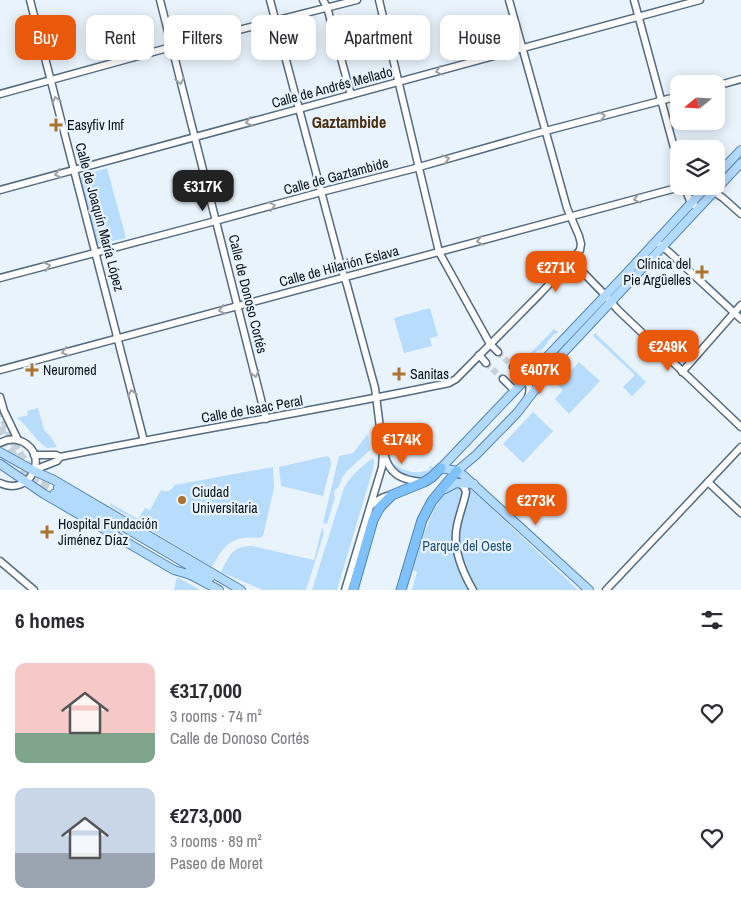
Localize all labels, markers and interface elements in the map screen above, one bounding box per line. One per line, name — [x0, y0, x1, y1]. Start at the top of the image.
chip: Buy — [15, 15, 76, 60]
chip: Rent — [86, 15, 154, 60]
chip: Filters — [164, 15, 241, 60]
chip: New — [251, 15, 316, 60]
chip: Apartment — [326, 15, 430, 60]
chip: House — [440, 15, 519, 60]
street label: Calle de Andrés Mellado — [270, 62, 394, 112]
one-way arrow — [436, 65, 444, 75]
north arrow — [670, 75, 725, 130]
map controls — [670, 75, 725, 195]
one-way arrow — [174, 77, 185, 86]
one-way arrow — [52, 97, 62, 105]
district label: Gaztambide — [312, 111, 386, 133]
one-way arrow — [598, 112, 606, 122]
place label: Easyfiv Imf — [67, 116, 125, 134]
one-way arrow — [245, 117, 253, 127]
marker: Easyfiv Imf — [49, 118, 63, 132]
button: layers — [670, 140, 725, 195]
street label: Calle de Joaquín María López — [71, 141, 129, 294]
street label: Calle de Gaztambide — [282, 153, 390, 199]
one-way arrow — [441, 155, 449, 165]
one-way arrow — [54, 168, 63, 179]
pin: €317K — [168, 170, 238, 212]
text: €317K — [184, 175, 222, 197]
one-way arrow — [633, 193, 641, 203]
one-way arrow — [267, 201, 275, 211]
street label: Calle de Donoso Cortés — [225, 233, 272, 356]
one-way arrow — [475, 235, 484, 246]
street label: Calle de Hilarión Eslava — [277, 241, 401, 291]
pin: €271K — [521, 250, 591, 293]
place label: Clínica del Pie Argüelles — [623, 255, 691, 289]
text: €271K — [537, 256, 575, 278]
one-way arrow — [43, 261, 51, 271]
marker: Clínica del Pie Argüelles — [695, 265, 709, 279]
one-way arrow — [217, 304, 226, 315]
pin: €249K — [633, 330, 703, 372]
text: €249K — [649, 335, 687, 357]
one-way arrow — [61, 347, 69, 357]
pin: €407K — [505, 352, 575, 395]
text: €407K — [521, 358, 559, 380]
place label: Neuromed — [43, 361, 97, 379]
marker: Neuromed — [25, 363, 39, 377]
place label: Sanitas — [410, 365, 449, 383]
marker: Sanitas — [392, 367, 406, 381]
one-way arrow — [249, 370, 260, 379]
one-way arrow — [127, 389, 138, 398]
street label: Calle de Isaac Peral — [200, 391, 304, 427]
pin: €174K — [367, 422, 437, 465]
text: €174K — [383, 428, 421, 450]
place label: Ciudad Universitaria — [192, 483, 258, 517]
pin: €273K — [501, 484, 571, 526]
text: €273K — [517, 489, 555, 511]
marker: Ciudad Universitaria — [176, 494, 188, 506]
place label: Hospital Fundación Jiménez Díaz — [58, 515, 158, 549]
marker: Hospital Fundación Jiménez Díaz — [40, 525, 54, 539]
park label: Parque del Oeste — [422, 537, 512, 555]
text: 6 homes — [15, 606, 85, 635]
icon: filters — [698, 606, 726, 634]
text: €317,000 — [170, 676, 242, 705]
icon: home — [55, 683, 115, 743]
icon: heart — [698, 699, 726, 727]
text: 3 rooms · 74 m² — [170, 705, 262, 727]
text: Calle de Donoso Cortés — [170, 727, 309, 749]
text: €273,000 — [170, 801, 242, 830]
icon: home — [55, 808, 115, 868]
icon: heart — [698, 824, 726, 852]
text: 3 rooms · 89 m² — [170, 830, 262, 852]
text: Paseo de Moret — [170, 852, 263, 874]

